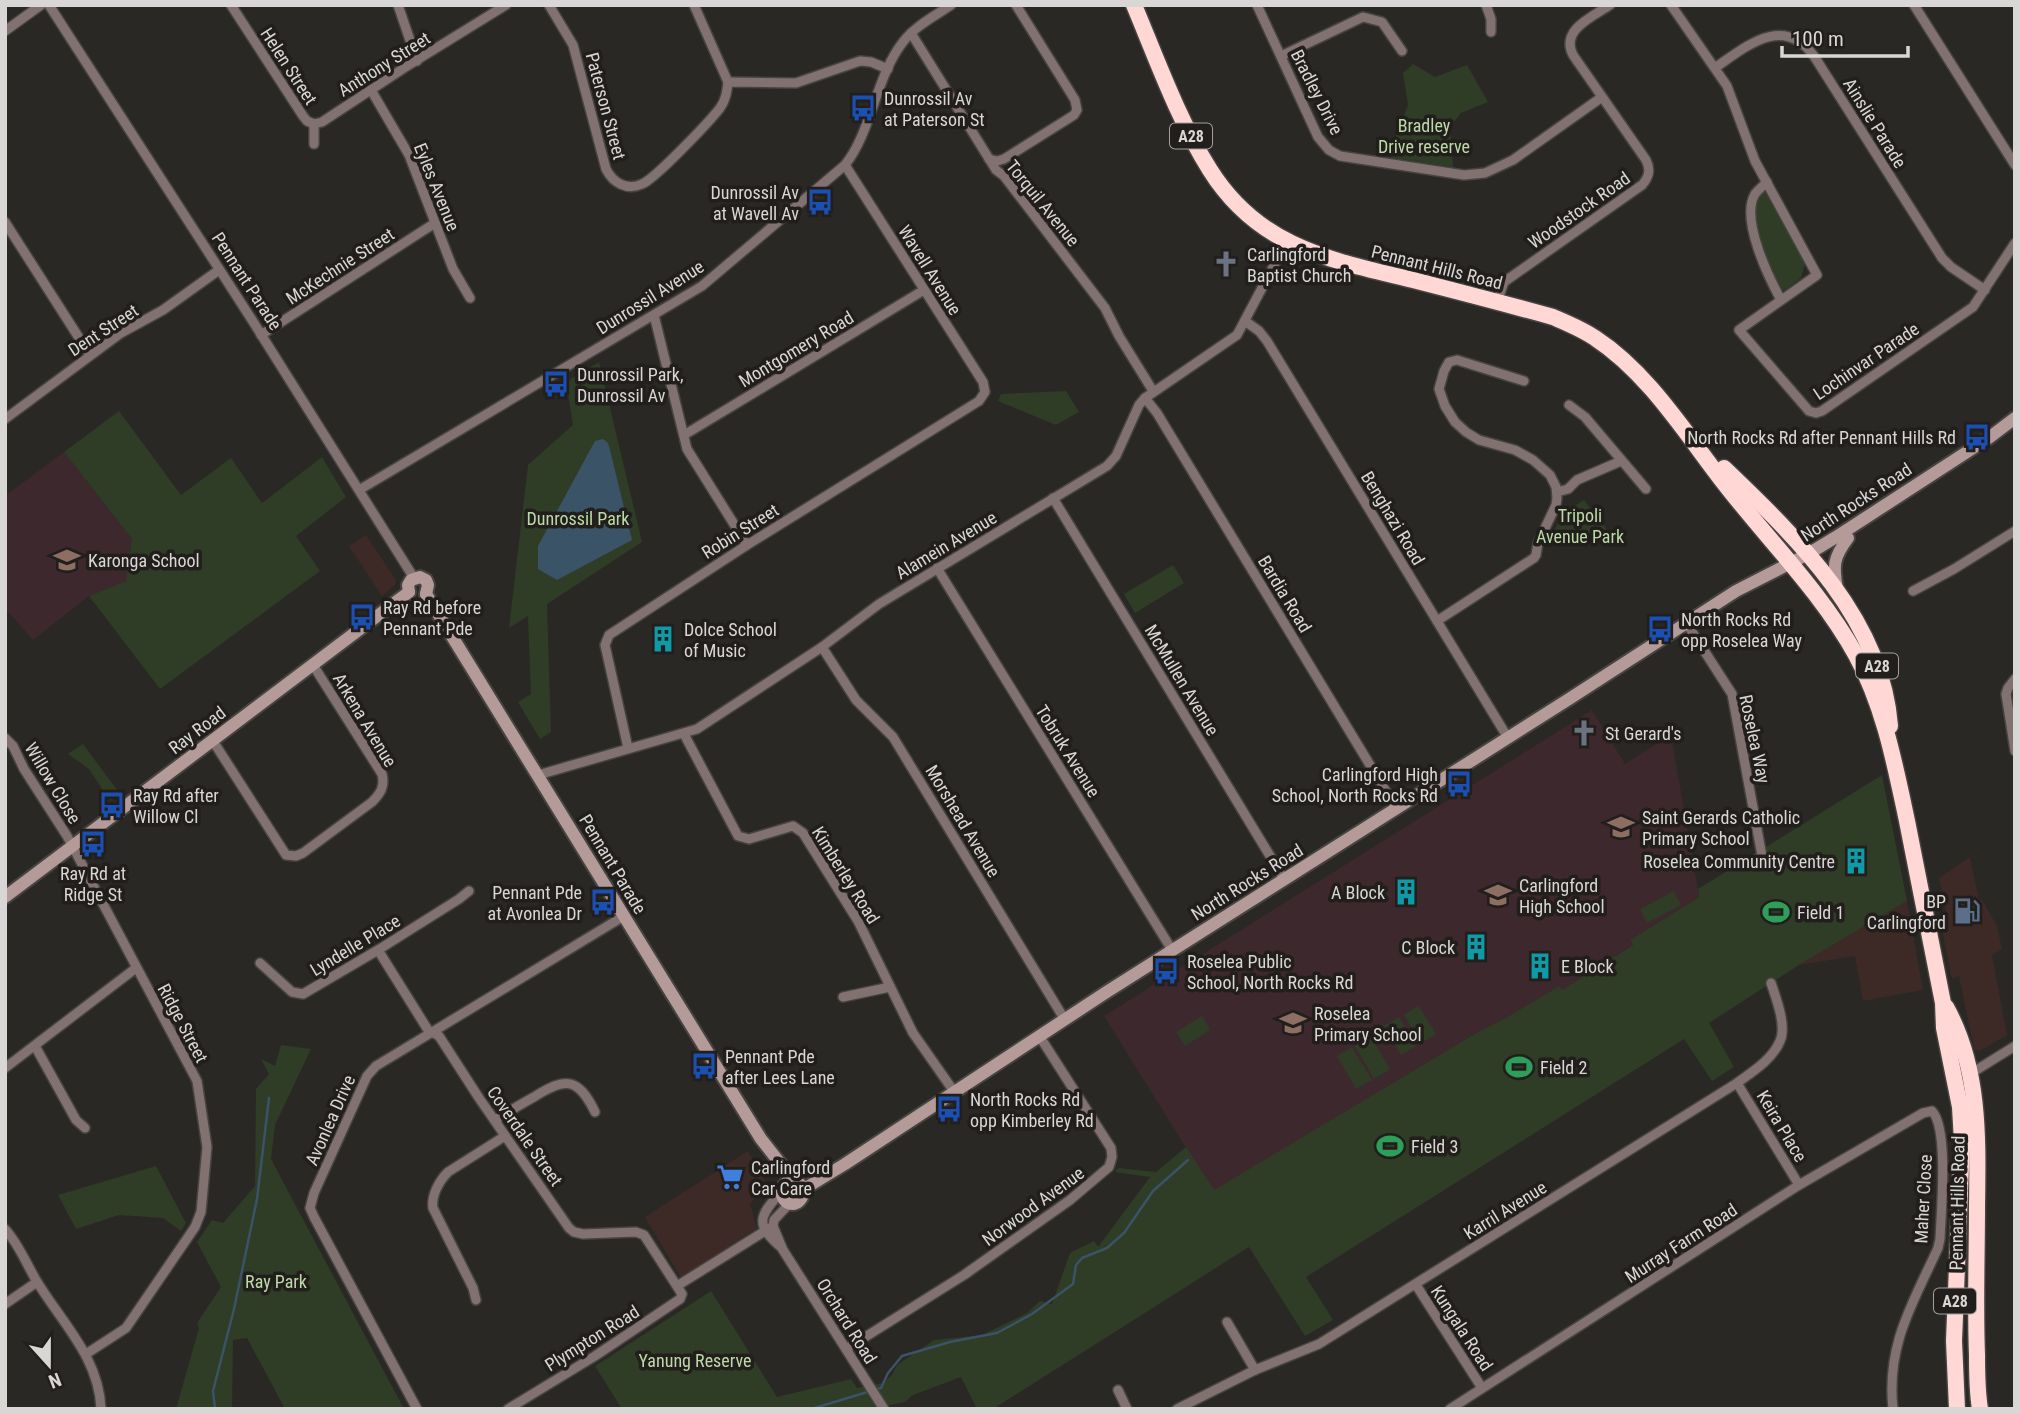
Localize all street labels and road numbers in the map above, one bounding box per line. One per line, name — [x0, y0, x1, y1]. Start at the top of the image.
street label: Helen Street — [256, 24, 322, 108]
street label: Anthony Street — [334, 27, 434, 101]
street label: Bradley Drive — [1287, 46, 1347, 138]
street label: Paterson Street — [582, 50, 630, 162]
street label: Ainslie Parade — [1839, 74, 1911, 172]
road number: A28 — [1170, 124, 1212, 148]
street label: Eyles Avenue — [410, 140, 464, 234]
street label: Torquil Avenue — [1002, 156, 1084, 250]
street label: Woodstock Road — [1524, 167, 1634, 253]
street label: Wavell Avenue — [894, 221, 966, 319]
street label: McKechnie Street — [282, 223, 398, 309]
street label: Pennant Parade — [208, 228, 286, 334]
street label: Pennant Hills Road — [1369, 241, 1505, 293]
street label: Dunrossil Avenue — [592, 256, 708, 338]
street label: Dent Street — [64, 300, 142, 360]
street label: Montgomery Road — [735, 307, 857, 391]
street label: Lochinvar Parade — [1809, 318, 1923, 404]
street label: North Rocks Road — [1797, 458, 1915, 546]
street label: Benghazi Road — [1357, 467, 1429, 569]
street label: Robin Street — [698, 499, 782, 563]
street label: Alamein Avenue — [892, 507, 1000, 583]
street label: Bardia Road — [1254, 552, 1316, 636]
street label: McMullen Avenue — [1141, 621, 1223, 739]
road number: A28 — [1856, 653, 1898, 678]
street label: Arkena Avenue — [329, 669, 401, 771]
street label: Roselea Way — [1735, 693, 1775, 786]
street label: Tobruk Avenue — [1031, 701, 1105, 801]
street label: Ray Road — [164, 702, 230, 758]
street label: Willow Close — [21, 739, 85, 827]
street label: Morshead Avenue — [921, 761, 1005, 881]
street label: Pennant Parade — [575, 811, 651, 917]
street label: Kimberley Road — [808, 823, 884, 927]
street label: North Rocks Road — [1187, 839, 1307, 925]
street label: Lyndelle Place — [306, 910, 404, 980]
street label: Ridge Street — [153, 980, 213, 1066]
street label: Avonlea Drive — [301, 1072, 359, 1168]
street label: Coverdale Street — [483, 1082, 567, 1190]
street label: Keira Place — [1753, 1087, 1811, 1165]
street label: Pennant Hills Road — [1945, 1136, 1969, 1270]
street label: Maher Close — [1910, 1154, 1936, 1244]
street label: Norwood Avenue — [978, 1162, 1088, 1250]
street label: Karril Avenue — [1460, 1176, 1550, 1244]
street label: Murray Farm Road — [1621, 1199, 1741, 1287]
street label: Orchard Road — [813, 1275, 881, 1367]
street label: Kungala Road — [1427, 1281, 1497, 1375]
road number: A28 — [1934, 1288, 1976, 1314]
street label: Plympton Road — [541, 1301, 643, 1375]

